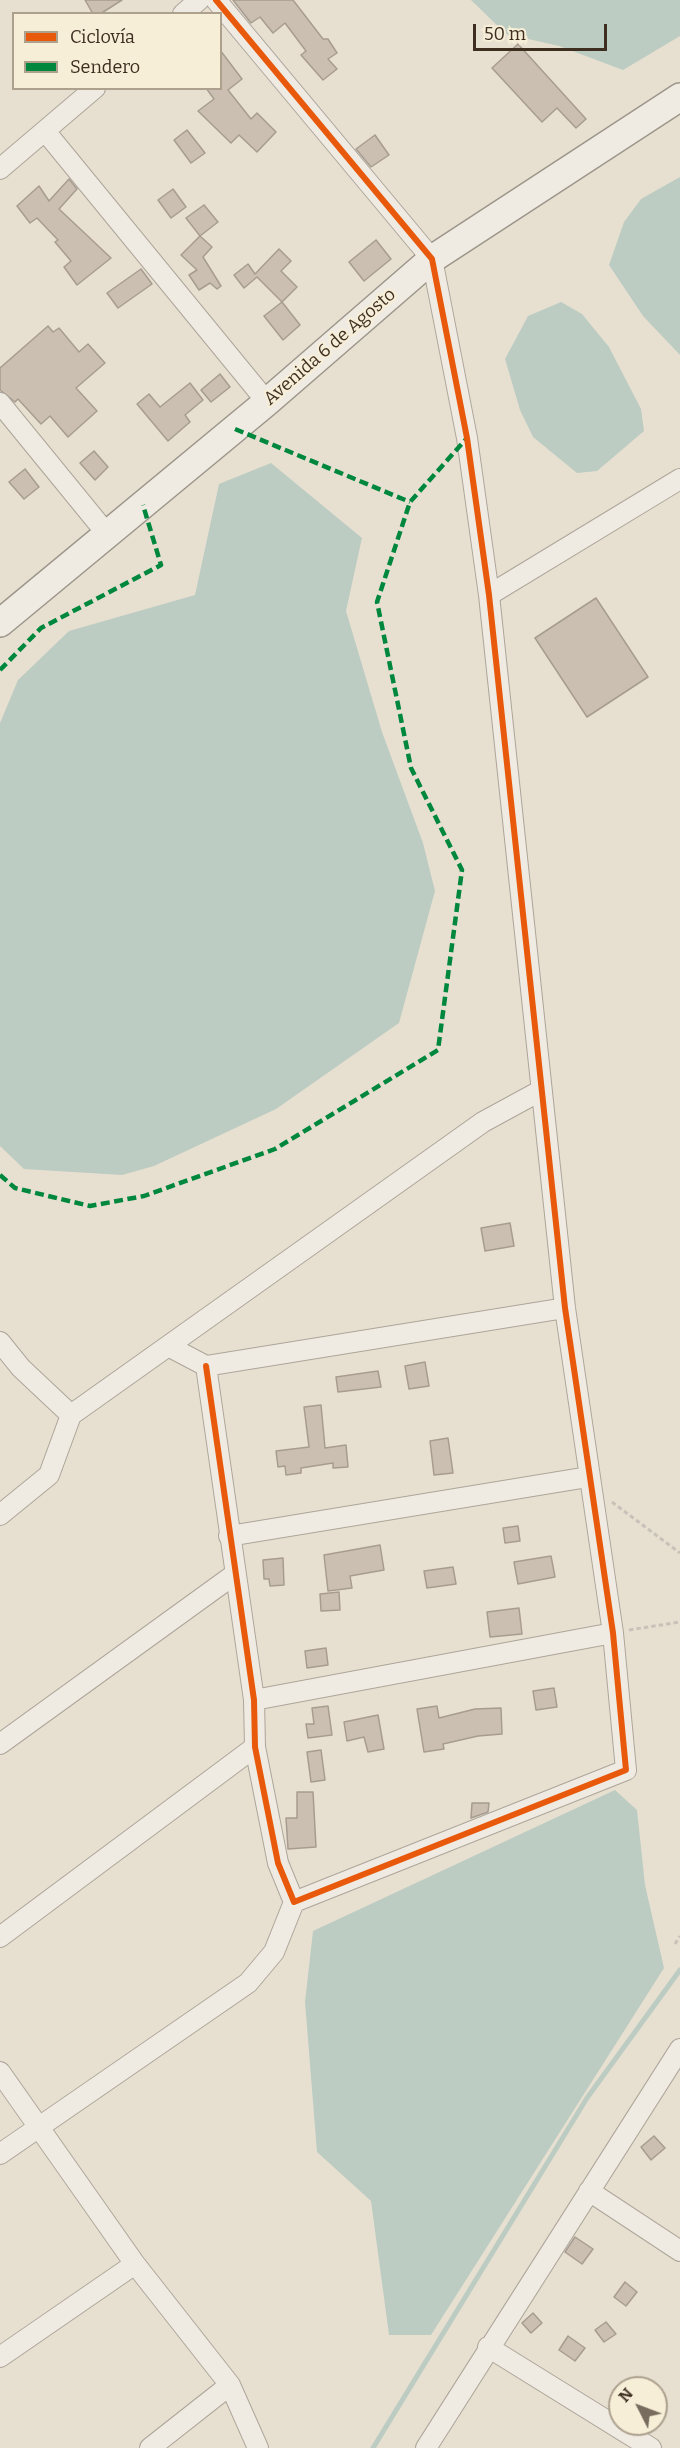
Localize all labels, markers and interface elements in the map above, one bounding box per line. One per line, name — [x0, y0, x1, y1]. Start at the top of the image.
legend — [12, 12, 222, 90]
scale bar — [476, 12, 610, 50]
text: 50 m — [484, 23, 526, 45]
text: Ciclovía — [70, 26, 135, 48]
text: Sendero — [70, 56, 140, 78]
street label: Avenida 6 de Agosto — [260, 284, 400, 410]
north arrow — [608, 2376, 668, 2436]
text: N — [615, 2384, 637, 2406]

